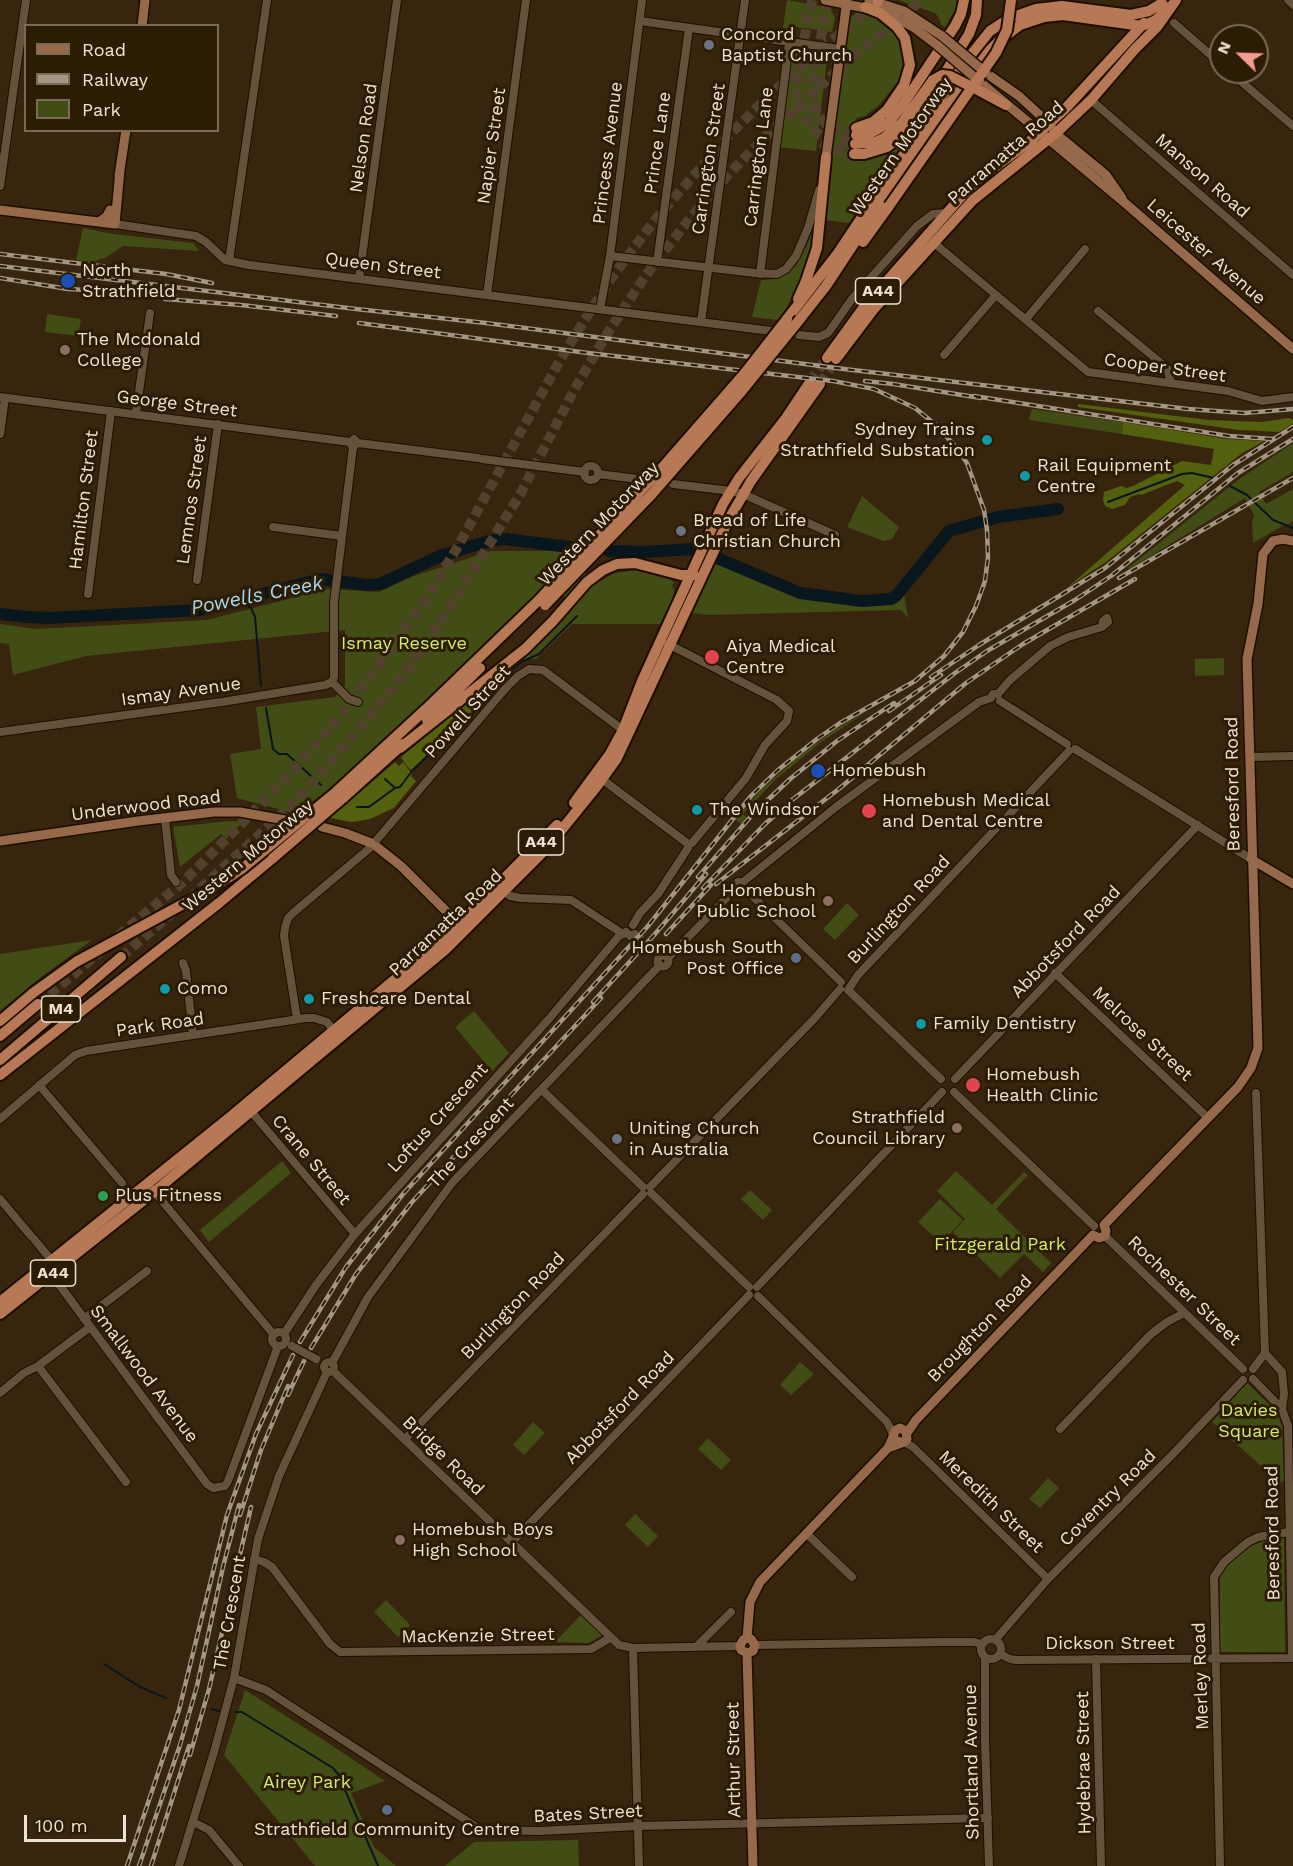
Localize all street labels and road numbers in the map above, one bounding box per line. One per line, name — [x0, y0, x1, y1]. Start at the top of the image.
street label: Western Motorway — [845, 73, 957, 221]
street label: Princess Avenue — [589, 80, 627, 226]
street label: Nelson Road — [346, 82, 382, 194]
street label: Carrington Street — [688, 82, 730, 236]
street label: Napier Street — [473, 86, 511, 206]
street label: Carrington Lane — [740, 86, 778, 228]
street label: Prince Lane — [640, 90, 676, 196]
street label: Parramatta Road — [943, 97, 1069, 209]
street label: Manson Road — [1150, 129, 1254, 223]
street label: Leicester Avenue — [1142, 194, 1270, 310]
street label: Queen Street — [324, 248, 442, 284]
road number: A44 — [856, 278, 900, 304]
street label: Cooper Street — [1102, 349, 1228, 387]
street label: George Street — [115, 386, 239, 422]
street label: Hamilton Street — [65, 429, 103, 571]
street label: Lemnos Street — [172, 434, 212, 566]
street label: Western Motorway — [534, 457, 664, 591]
street label: Powell Street — [421, 661, 515, 763]
street label: Ismay Avenue — [120, 673, 242, 711]
street label: Beresford Road — [1221, 716, 1245, 852]
street label: Underwood Road — [70, 786, 222, 826]
street label: Western Motorway — [178, 795, 318, 917]
road number: A44 — [518, 829, 564, 855]
street label: Burlington Road — [843, 851, 955, 969]
street label: Parramatta Road — [385, 865, 507, 981]
street label: Abbotsford Road — [1007, 881, 1125, 1003]
street label: Melrose Street — [1087, 982, 1197, 1086]
road number: M4 — [42, 996, 80, 1022]
street label: Park Road — [115, 1008, 205, 1042]
street label: Loftus Crescent — [383, 1059, 493, 1177]
street label: The Crescent — [423, 1093, 519, 1193]
street label: Crane Street — [267, 1110, 355, 1210]
street label: Rochester Street — [1123, 1231, 1245, 1351]
street label: Burlington Road — [456, 1248, 570, 1364]
road number: A44 — [31, 1260, 76, 1286]
street label: Broughton Road — [923, 1271, 1037, 1387]
street label: Smallwood Avenue — [85, 1301, 203, 1447]
street label: Abbotsford Road — [561, 1347, 679, 1469]
street label: Bridge Road — [398, 1412, 488, 1500]
street label: Coventry Road — [1055, 1445, 1161, 1551]
street label: Meredith Street — [934, 1446, 1048, 1558]
street label: Beresford Road — [1261, 1465, 1285, 1601]
street label: The Crescent — [209, 1554, 251, 1672]
street label: Merley Road — [1188, 1622, 1214, 1730]
street label: MacKenzie Street — [401, 1624, 555, 1648]
street label: Dickson Street — [1045, 1633, 1175, 1655]
street label: Shortland Avenue — [960, 1684, 984, 1840]
street label: Hydebrae Street — [1072, 1691, 1096, 1835]
street label: Arthur Street — [722, 1702, 746, 1818]
street label: Bates Street — [533, 1800, 643, 1828]

